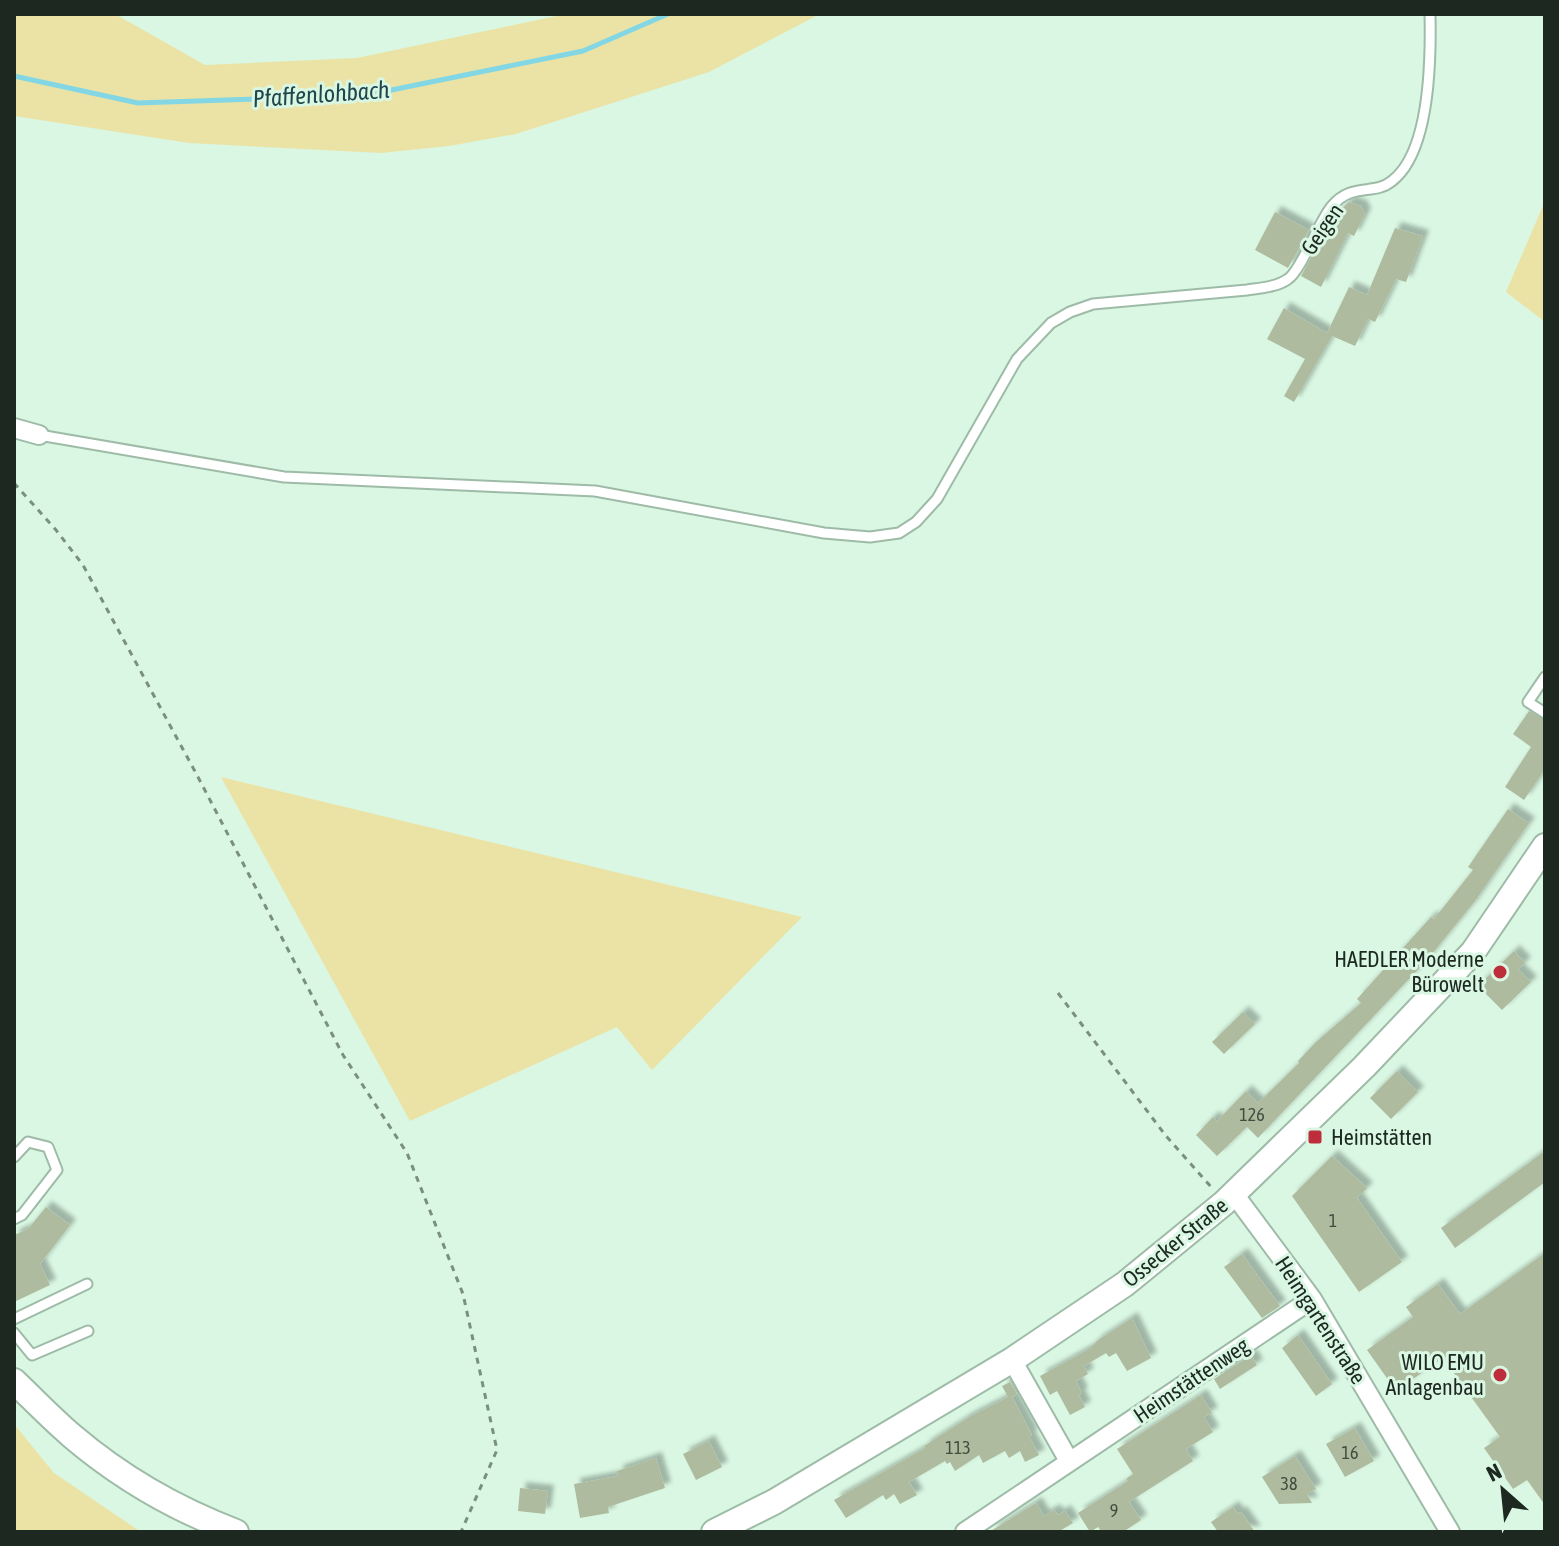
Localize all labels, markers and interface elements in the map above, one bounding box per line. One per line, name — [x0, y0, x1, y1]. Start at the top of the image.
water label: Pfaffenlohbach — [252, 76, 391, 112]
street label: Geigen — [1295, 198, 1349, 260]
place label: HAEDLER Moderne Bürowelt — [1334, 946, 1484, 997]
marker: HAEDLER Moderne Bürowelt — [1491, 963, 1509, 981]
house number: 126 — [1239, 1104, 1265, 1125]
place label: Heimstätten — [1331, 1124, 1432, 1150]
marker: Heimstätten — [1306, 1128, 1324, 1146]
street label: Ossecker Straße — [1117, 1192, 1233, 1292]
house number: 1 — [1329, 1210, 1337, 1231]
street label: Heimgartenstraße — [1270, 1251, 1372, 1389]
street label: Heimstättenweg — [1128, 1332, 1254, 1428]
place label: WILO EMU Anlagenbau — [1386, 1349, 1484, 1400]
marker: WILO EMU Anlagenbau — [1491, 1366, 1509, 1384]
house number: 113 — [945, 1437, 971, 1458]
house number: 16 — [1342, 1442, 1358, 1463]
north arrow — [1463, 1450, 1543, 1530]
text: N — [1482, 1458, 1506, 1487]
house number: 38 — [1281, 1473, 1297, 1494]
house number: 9 — [1110, 1500, 1118, 1521]

